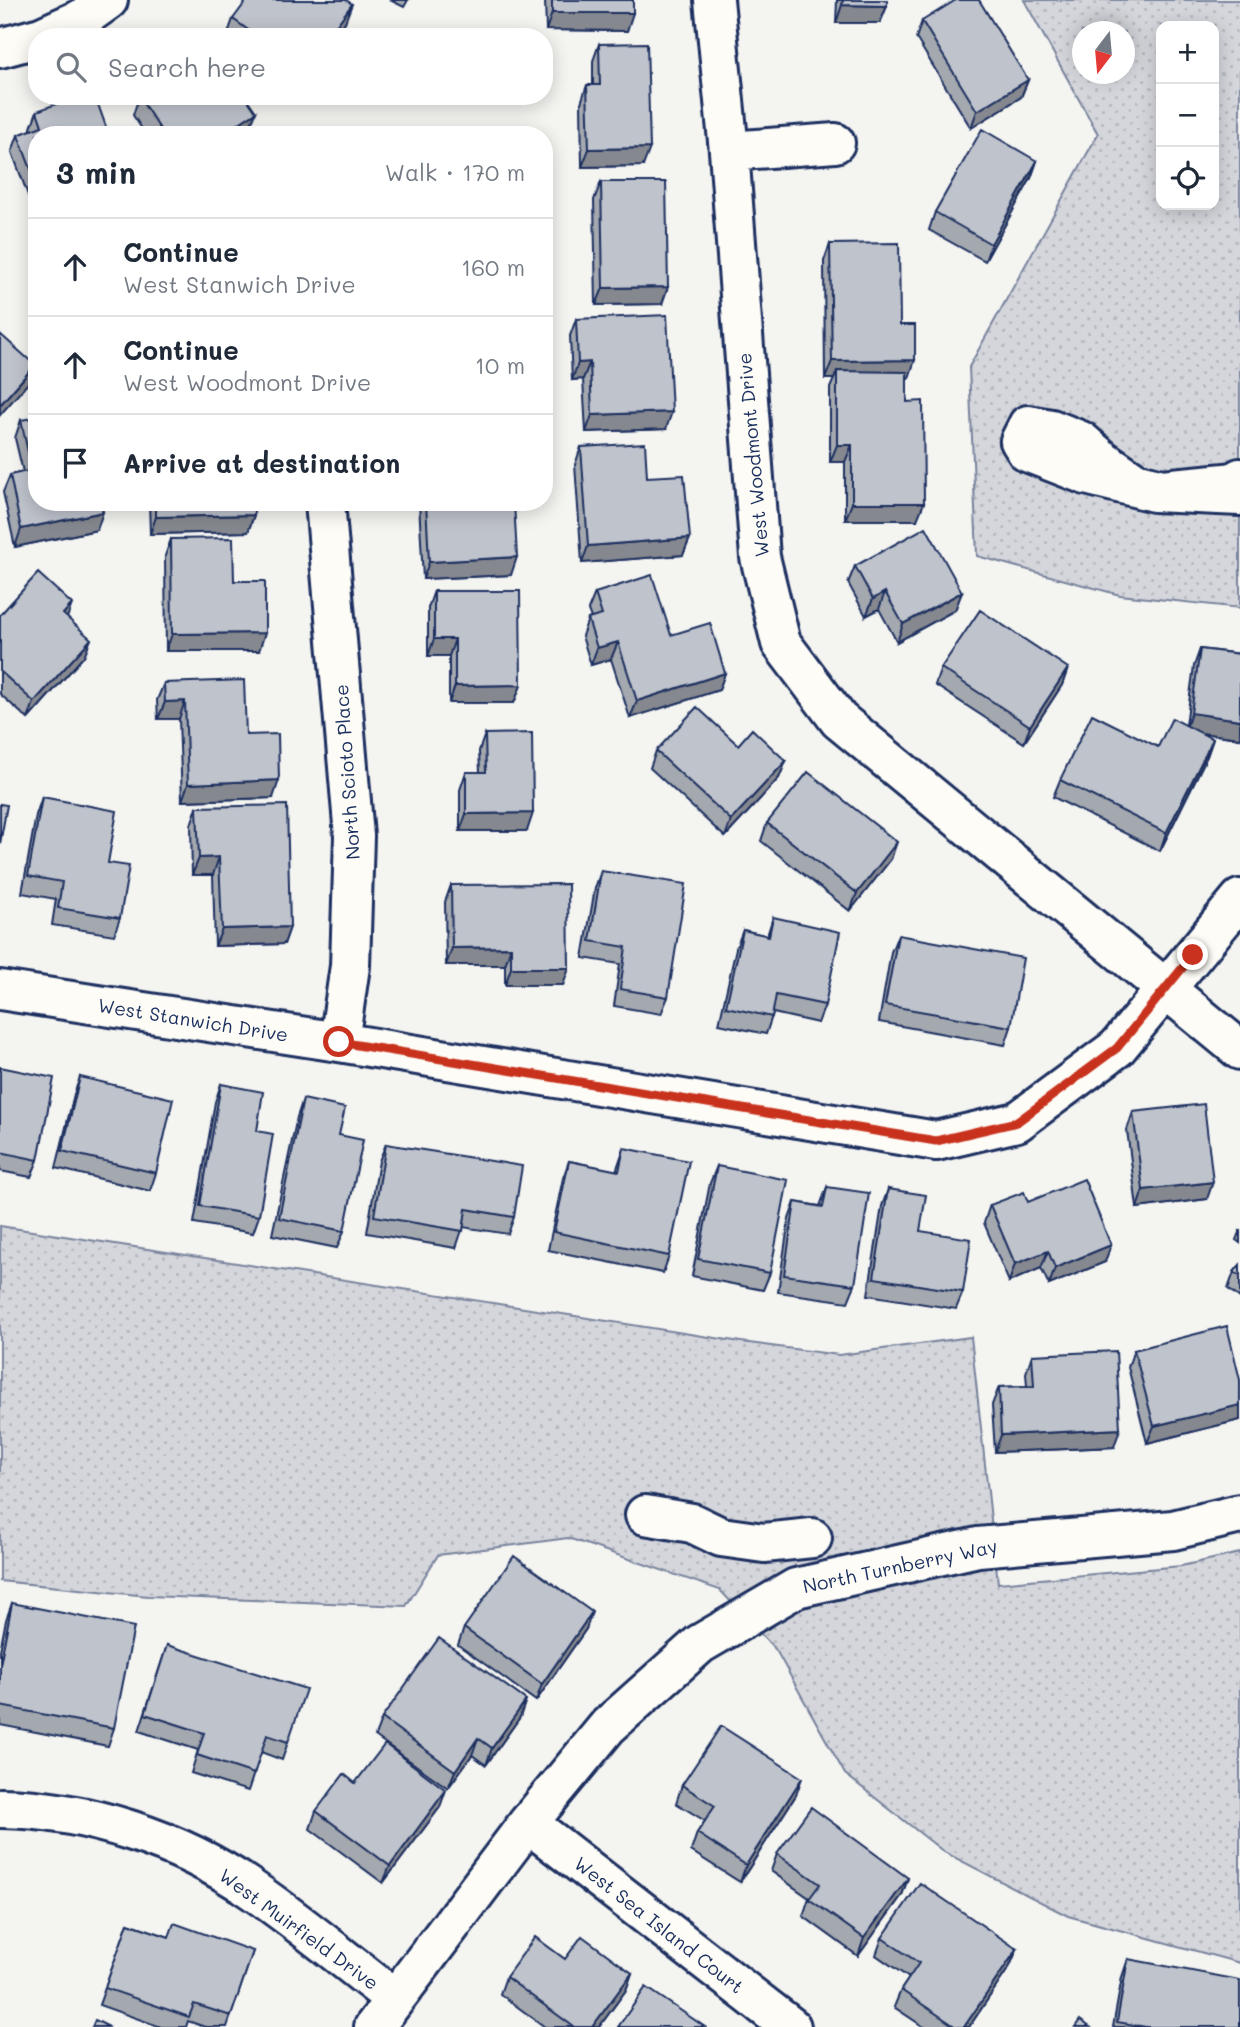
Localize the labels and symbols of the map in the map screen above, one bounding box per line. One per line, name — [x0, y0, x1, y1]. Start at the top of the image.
north arrow — [1072, 21, 1135, 84]
street label: West Woodmont Drive — [731, 352, 774, 558]
street label: North Scioto Place — [328, 683, 365, 861]
route end — [1177, 939, 1208, 970]
street label: West Stanwich Drive — [96, 992, 290, 1047]
route start — [323, 1026, 354, 1057]
street label: North Turnberry Way — [800, 1533, 1000, 1598]
street label: West Sea Island Court — [569, 1851, 749, 1999]
street label: West Muirfield Drive — [215, 1862, 384, 1995]

